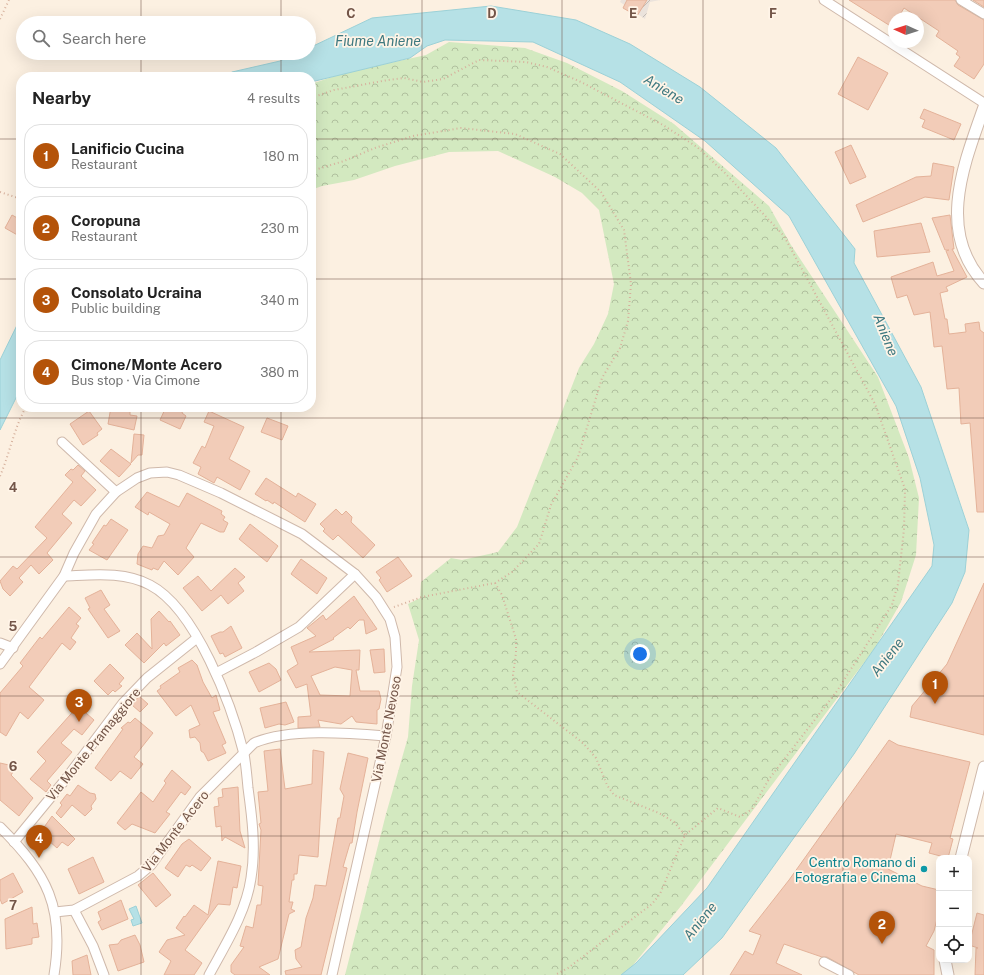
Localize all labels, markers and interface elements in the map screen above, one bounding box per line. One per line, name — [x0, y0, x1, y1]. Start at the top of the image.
text: C — [346, 6, 356, 21]
text: D — [487, 6, 497, 21]
text: E — [629, 6, 637, 21]
text: F — [769, 6, 777, 21]
north arrow — [888, 12, 924, 48]
search box — [16, 16, 316, 60]
icon: search — [30, 27, 52, 49]
text: Search here — [62, 30, 146, 47]
water label: Fiume Aniene — [335, 33, 421, 49]
water label: Aniene — [641, 71, 687, 107]
text: Nearby — [32, 88, 91, 108]
text: 4 results — [247, 91, 300, 106]
text: Lanificio Cucina — [71, 140, 184, 157]
text: 1 — [43, 149, 49, 164]
text: 180 m — [263, 149, 299, 164]
text: Restaurant — [71, 157, 137, 172]
text: Coropuna — [71, 212, 141, 229]
text: 2 — [42, 221, 50, 236]
text: 230 m — [261, 221, 299, 236]
text: Restaurant — [71, 229, 137, 244]
text: Consolato Ucraina — [71, 284, 202, 301]
text: 3 — [42, 293, 50, 308]
text: 340 m — [260, 293, 299, 308]
text: Public building — [71, 301, 161, 316]
water label: Aniene — [870, 312, 902, 359]
text: Cimone/Monte Acero — [71, 356, 222, 373]
text: 4 — [42, 365, 50, 380]
text: 380 m — [260, 365, 299, 380]
text: Bus stop · Via Cimone — [71, 373, 200, 388]
text: 4 — [9, 480, 18, 495]
text: 5 — [9, 619, 18, 634]
water label: Aniene — [867, 635, 907, 679]
your location — [630, 644, 650, 664]
pin: 1 — [922, 671, 948, 704]
street label: Via Monte Nevoso — [369, 675, 404, 784]
street label: Via Monte Pramaggiore — [43, 685, 144, 804]
pin: 3 — [66, 689, 92, 722]
text: 6 — [9, 759, 18, 774]
street label: Via Monte Acero — [139, 788, 212, 875]
pin: 4 — [26, 825, 52, 858]
place label: Centro Romano di Fotografia e Cinema — [795, 855, 916, 885]
map controls — [936, 855, 972, 963]
button: + — [936, 855, 972, 891]
marker: Centro Romano di Fotografia e Cinema — [919, 864, 929, 874]
button: − — [936, 891, 972, 927]
text: 7 — [9, 898, 17, 913]
water label: Aniene — [680, 899, 720, 943]
pin: 2 — [869, 911, 895, 944]
button: locate — [936, 927, 972, 963]

